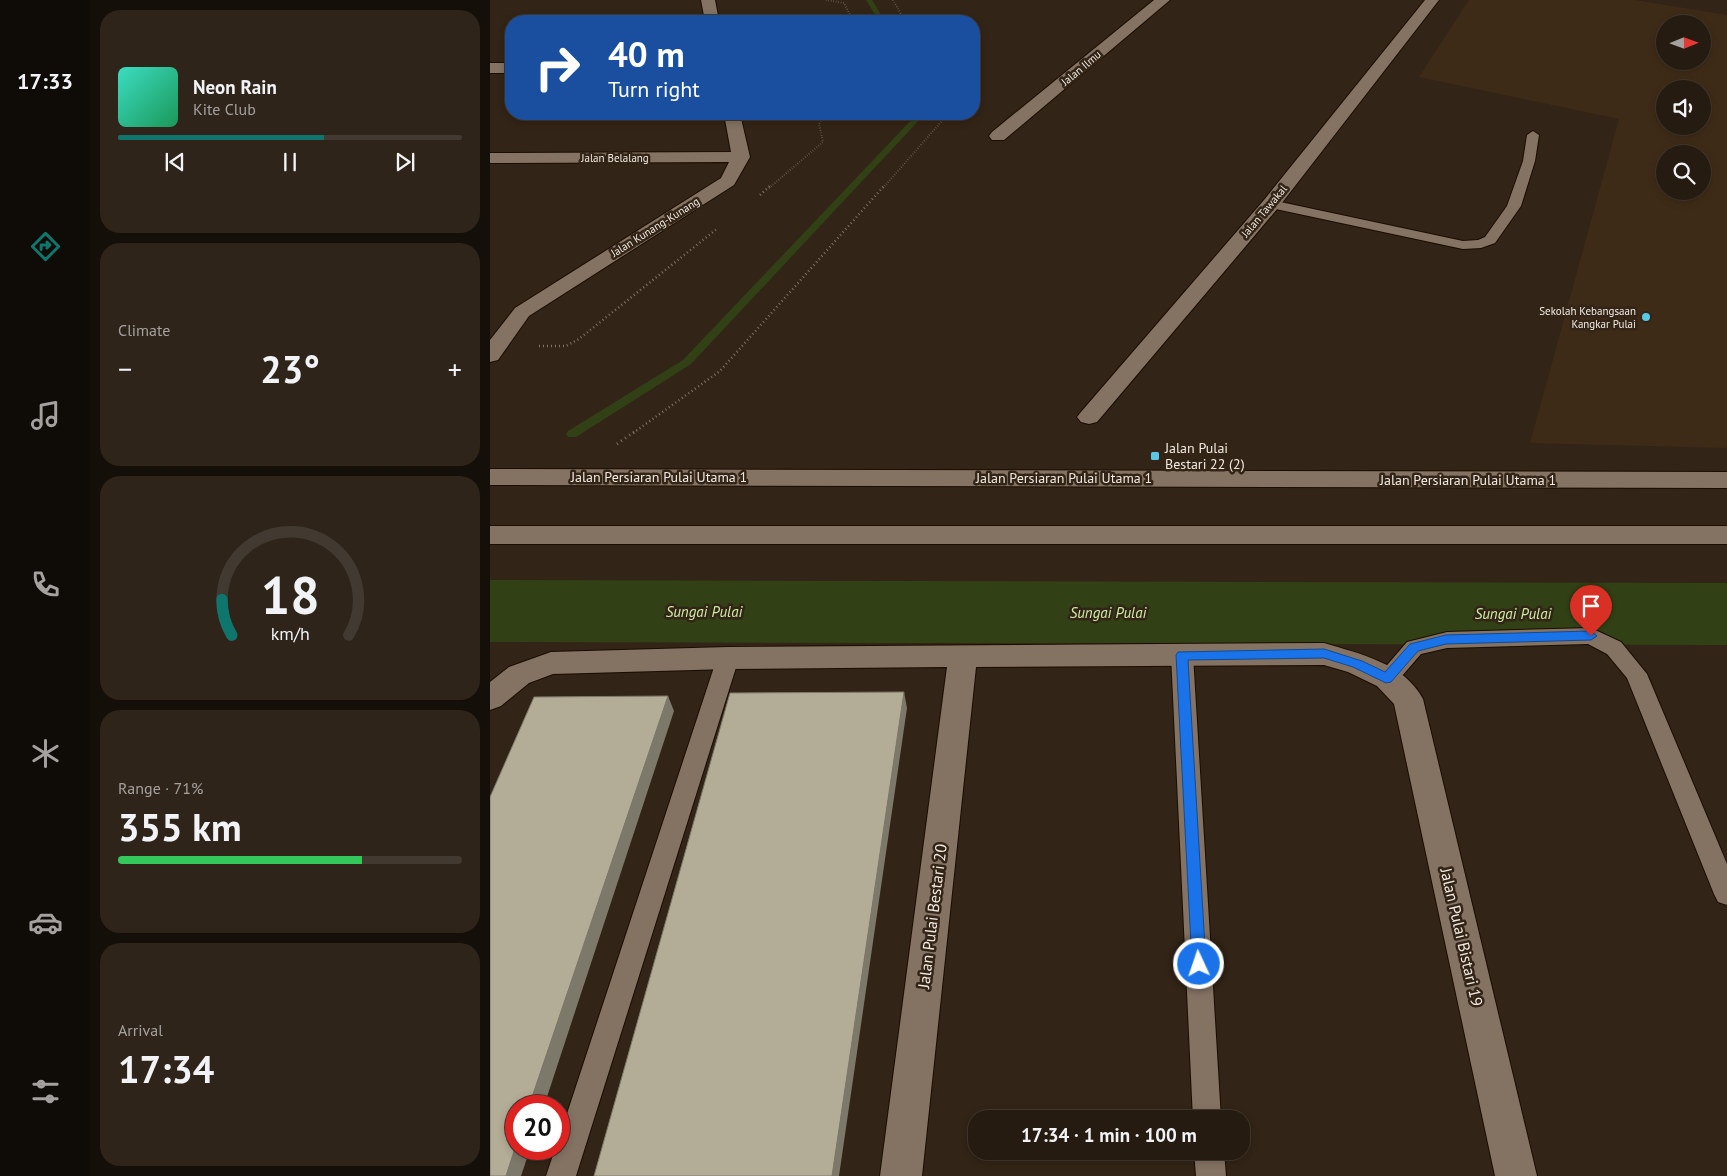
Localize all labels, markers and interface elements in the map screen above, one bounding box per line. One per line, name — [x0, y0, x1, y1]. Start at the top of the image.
north arrow — [1656, 15, 1711, 70]
map controls — [1656, 15, 1711, 200]
text: 40 m — [608, 31, 685, 77]
icon: right — [525, 35, 590, 100]
street label: Jalan Ilmu — [1058, 47, 1104, 89]
text: 17:33 — [17, 67, 73, 95]
text: Neon Rain — [193, 75, 277, 99]
text: Turn right — [608, 75, 700, 103]
button: sound — [1656, 80, 1711, 135]
text: Kite Club — [193, 99, 256, 119]
button: search — [1656, 145, 1711, 200]
icon: previous — [161, 148, 189, 176]
icon: pause — [276, 148, 304, 176]
icon: next — [391, 148, 419, 176]
street label: Jalan Belalang — [580, 151, 649, 165]
street label: Jalan Tawakal — [1237, 181, 1290, 241]
street label: Jalan Kunang-Kunang — [607, 194, 702, 260]
icon: directions — [28, 229, 63, 264]
place label: Sekolah Kebangsaan Kangkar Pulai — [1539, 304, 1636, 331]
marker: Sekolah Kebangsaan Kangkar Pulai — [1640, 311, 1652, 323]
text: Climate — [118, 320, 170, 340]
text: 23° — [260, 344, 320, 393]
text: − — [118, 350, 132, 387]
text: + — [448, 350, 462, 387]
icon: music — [28, 398, 63, 433]
place label: Jalan Pulai Bestari 22 (2) — [1164, 439, 1245, 473]
marker: Jalan Pulai Bestari 22 (2) — [1149, 450, 1161, 462]
street label: Jalan Persiaran Pulai Utama 1 — [570, 468, 747, 486]
street label: Jalan Persiaran Pulai Utama 1 — [975, 469, 1152, 487]
street label: Jalan Persiaran Pulai Utama 1 — [1379, 471, 1556, 489]
text: 18 — [261, 561, 319, 628]
icon: phone — [28, 567, 63, 602]
pin — [1570, 585, 1612, 636]
icon: arrive — [1577, 592, 1605, 620]
water label: Sungai Pulai — [666, 602, 743, 621]
water label: Sungai Pulai — [1070, 603, 1147, 622]
water label: Sungai Pulai — [1475, 604, 1552, 623]
text: km/h — [270, 622, 310, 645]
icon: climate — [28, 736, 63, 771]
text: Range · 71% — [118, 778, 203, 798]
text: 355 km — [118, 802, 242, 851]
street label: Jalan Pulai Bestari 20 — [913, 842, 951, 990]
street label: Jalan Pulai Bistari 19 — [1436, 865, 1488, 1008]
icon: car — [28, 905, 63, 940]
position arrow — [1172, 937, 1224, 989]
text: Arrival — [118, 1020, 163, 1040]
text: 17:34 — [118, 1044, 214, 1093]
icon: filters — [28, 1074, 63, 1109]
speed limit sign: 20 — [505, 1095, 570, 1160]
text: 17:34 · 1 min · 100 m — [1021, 1123, 1197, 1147]

